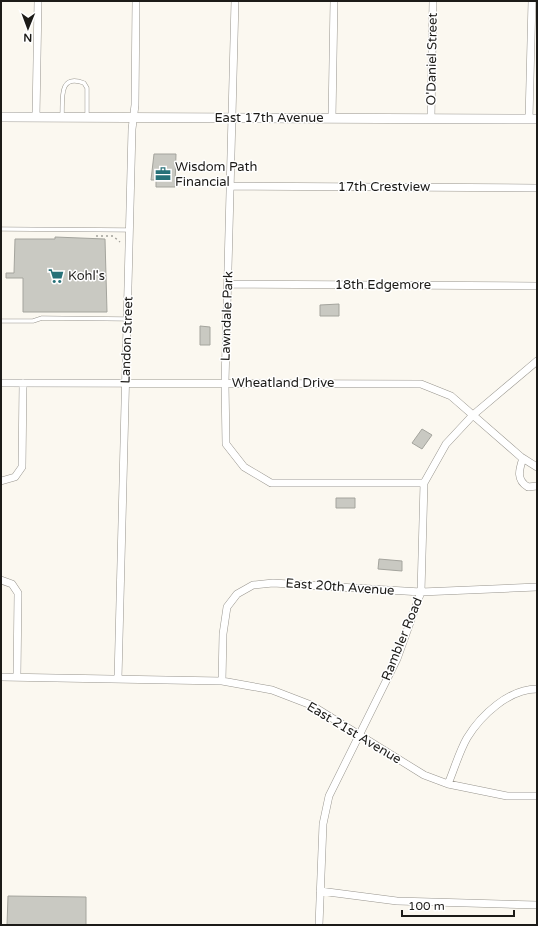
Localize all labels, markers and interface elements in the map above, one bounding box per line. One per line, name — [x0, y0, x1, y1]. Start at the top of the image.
north arrow — [8, 8, 48, 48]
street label: O'Daniel Street — [423, 13, 441, 105]
text: N — [23, 31, 32, 44]
street label: East 17th Avenue — [214, 110, 324, 126]
place label: Wisdom Path Financial — [175, 159, 257, 190]
office icon: Wisdom Path Financial — [154, 165, 172, 183]
street label: 17th Crestview — [338, 179, 430, 195]
supermarket icon: Kohl's — [47, 267, 65, 285]
place label: Kohl's — [68, 268, 105, 284]
street label: Lawndale Park — [217, 271, 237, 361]
street label: 18th Edgemore — [335, 277, 431, 293]
street label: Landon Street — [117, 296, 137, 384]
street label: Wheatland Drive — [232, 375, 334, 391]
street label: East 20th Avenue — [285, 575, 395, 599]
street label: Rambler Road — [378, 595, 426, 683]
street label: East 21st Avenue — [304, 698, 404, 768]
scale bar — [402, 892, 514, 918]
text: 100 m — [408, 899, 445, 913]

